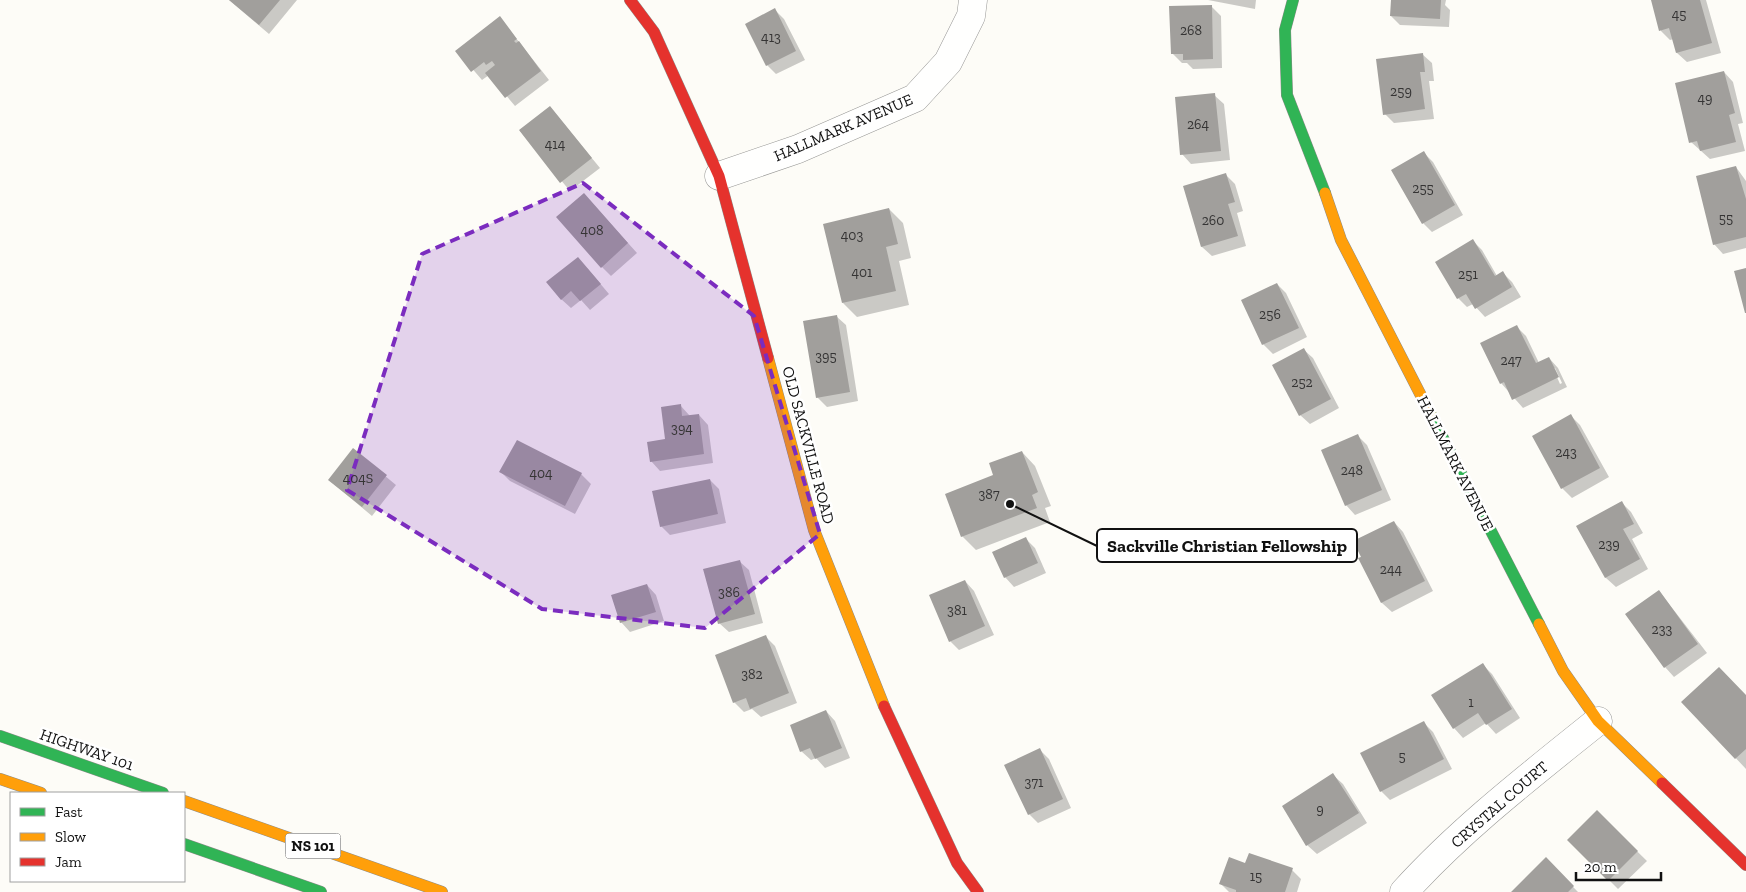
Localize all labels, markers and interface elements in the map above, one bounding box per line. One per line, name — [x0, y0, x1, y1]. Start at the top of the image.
house number: 45 — [1672, 6, 1686, 23]
house number: 268 — [1180, 22, 1202, 39]
house number: 413 — [761, 29, 781, 46]
house number: 259 — [1390, 83, 1412, 100]
street label: HALLMARK AVENUE — [771, 90, 916, 165]
house number: 49 — [1698, 90, 1712, 107]
house number: 264 — [1187, 116, 1210, 133]
house number: 414 — [545, 136, 566, 153]
house number: 255 — [1412, 180, 1434, 197]
house number: 55 — [1719, 210, 1733, 227]
house number: 260 — [1202, 212, 1224, 229]
house number: 408 — [580, 222, 604, 239]
house number: 403 — [841, 227, 863, 244]
house number: 401 — [852, 264, 873, 281]
house number: 251 — [1458, 266, 1478, 283]
house number: 256 — [1259, 306, 1281, 323]
house number: 395 — [815, 348, 837, 365]
house number: 247 — [1500, 352, 1522, 369]
street label: OLD SACKVILLE ROAD — [778, 364, 839, 526]
house number: 252 — [1291, 374, 1313, 391]
street label: HALLMARK AVENUE — [1413, 392, 1498, 534]
house number: 394 — [671, 420, 693, 437]
house number: 243 — [1555, 444, 1577, 461]
house number: 248 — [1341, 462, 1363, 479]
house number: 404 — [529, 465, 553, 482]
house number: 404S — [343, 470, 373, 487]
house number: 387 — [979, 486, 1000, 503]
callout: Sackville Christian Fellowship — [1097, 529, 1357, 562]
text: Sackville Christian Fellowship — [1107, 535, 1347, 557]
house number: 239 — [1598, 536, 1620, 553]
house number: 244 — [1380, 561, 1403, 578]
house number: 386 — [718, 584, 740, 601]
house number: 381 — [947, 602, 967, 619]
house number: 233 — [1652, 621, 1673, 638]
house number: 382 — [741, 666, 763, 683]
house number: 1 — [1468, 694, 1474, 711]
street label: HIGHWAY 101 — [38, 725, 136, 774]
house number: 5 — [1398, 748, 1406, 765]
street label: CRYSTAL COURT — [1447, 757, 1552, 852]
house number: 371 — [1025, 774, 1044, 791]
legend — [10, 792, 185, 882]
house number: 9 — [1316, 801, 1324, 818]
text: Fast — [55, 803, 83, 821]
text: Slow — [55, 828, 87, 846]
road number: NS 101 — [286, 834, 340, 858]
scale bar — [1576, 850, 1661, 882]
text: Jam — [55, 853, 82, 871]
text: 20 m — [1584, 858, 1617, 876]
house number: 15 — [1250, 868, 1262, 885]

